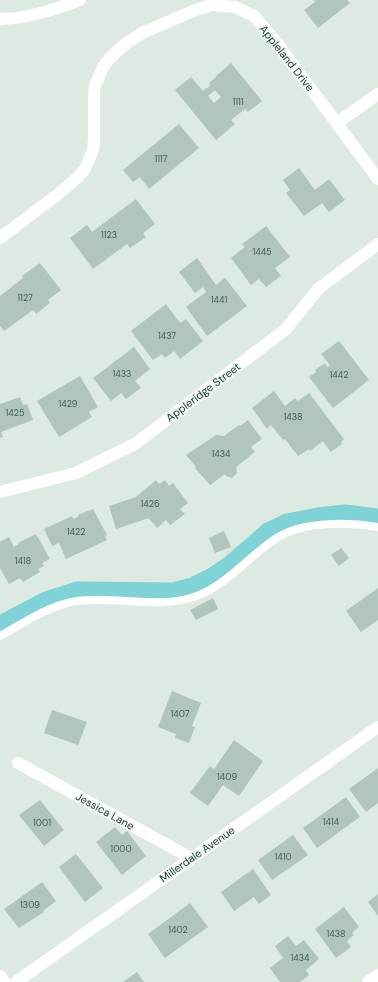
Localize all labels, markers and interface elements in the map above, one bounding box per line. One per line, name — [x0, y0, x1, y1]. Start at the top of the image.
street label: Appleland Drive — [257, 22, 317, 94]
house number: 1111 — [232, 96, 244, 108]
house number: 1117 — [154, 153, 168, 165]
house number: 1123 — [101, 229, 117, 241]
house number: 1445 — [252, 246, 272, 258]
house number: 1127 — [17, 292, 33, 304]
house number: 1441 — [211, 294, 227, 306]
house number: 1437 — [158, 330, 176, 342]
street label: Appleridge Street — [163, 359, 243, 425]
house number: 1433 — [113, 368, 131, 380]
house number: 1442 — [330, 369, 348, 381]
house number: 1429 — [58, 398, 78, 410]
house number: 1425 — [6, 407, 24, 419]
house number: 1438 — [283, 411, 303, 423]
house number: 1434 — [211, 448, 231, 460]
house number: 1426 — [140, 498, 160, 510]
house number: 1422 — [67, 526, 85, 538]
house number: 1418 — [15, 555, 31, 567]
house number: 1407 — [170, 708, 190, 720]
house number: 1409 — [217, 771, 237, 783]
street label: Jessica Lane — [73, 789, 137, 833]
house number: 1414 — [323, 816, 340, 828]
house number: 1001 — [33, 817, 51, 829]
street label: Millerdale Avenue — [157, 823, 237, 885]
house number: 1000 — [110, 843, 132, 855]
house number: 1410 — [274, 851, 292, 863]
house number: 1309 — [20, 899, 40, 911]
house number: 1402 — [168, 924, 188, 936]
house number: 1438 — [326, 928, 346, 940]
house number: 1434 — [290, 952, 310, 964]

